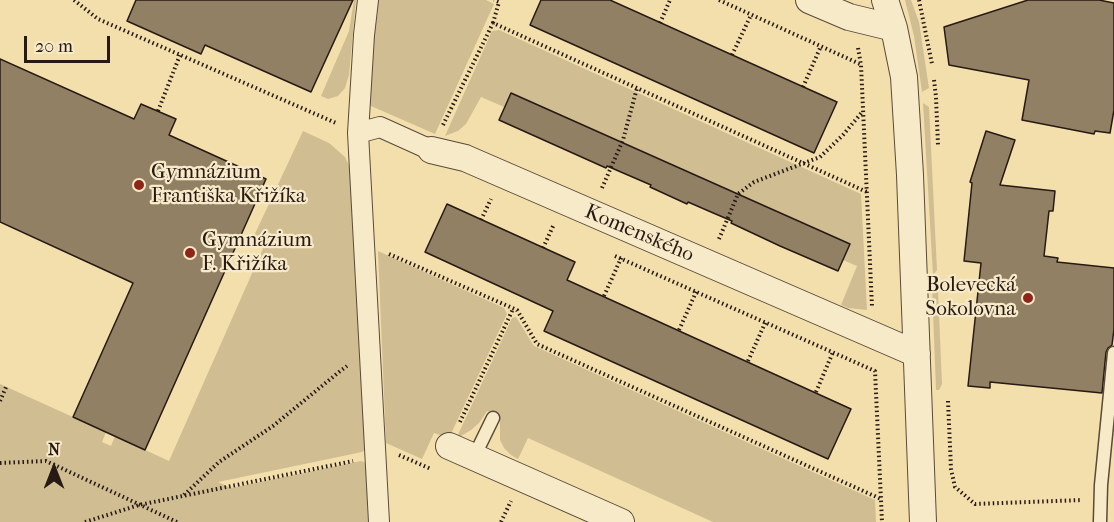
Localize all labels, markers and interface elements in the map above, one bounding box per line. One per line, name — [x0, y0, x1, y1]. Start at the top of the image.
scale bar — [27, 24, 112, 62]
text: 20 m — [35, 36, 73, 57]
place label: Gymnázium Františka Křižíka — [151, 160, 306, 210]
marker: Gymnázium Františka Křižíka — [132, 178, 146, 192]
street label: Komenského — [581, 200, 697, 268]
place label: Gymnázium F. Křižíka — [202, 228, 312, 278]
marker: Gymnázium F. Křižíka — [183, 246, 197, 260]
place label: Bolevecká Sokolovna — [925, 273, 1016, 323]
marker: Bolevecká Sokolovna — [1021, 291, 1035, 305]
north arrow — [24, 438, 84, 498]
text: N — [48, 440, 60, 459]

